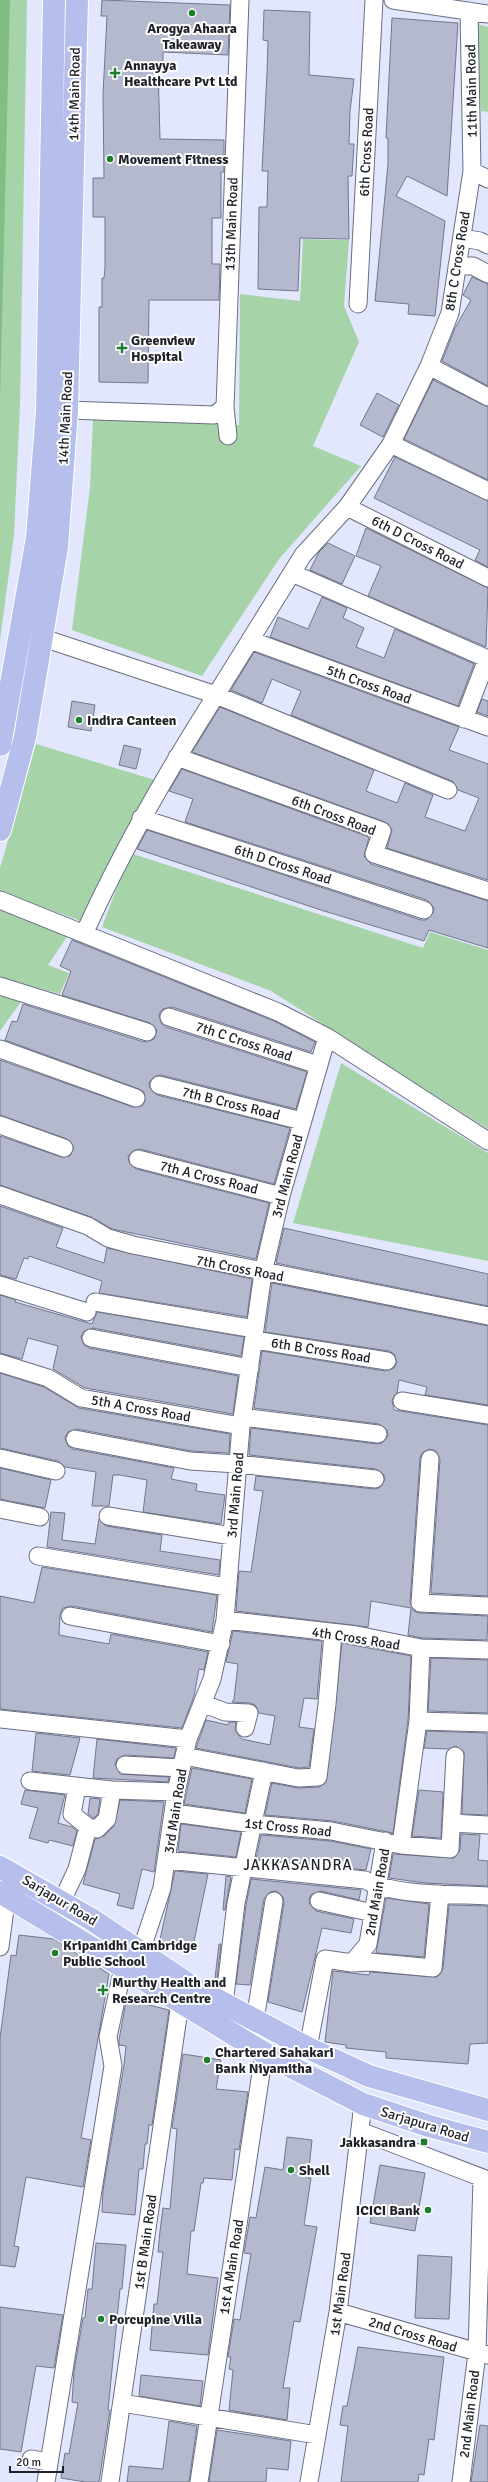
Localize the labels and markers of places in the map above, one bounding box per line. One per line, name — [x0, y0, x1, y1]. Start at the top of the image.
marker: Arogya Ahaara Takeaway — [187, 8, 197, 18]
place label: Arogya Ahaara Takeaway — [147, 20, 237, 53]
place label: Annayya Healthcare Pvt Ltd — [124, 57, 238, 90]
marker: Annayya Healthcare Pvt Ltd — [109, 67, 121, 79]
place label: Movement Fitness — [118, 151, 229, 168]
marker: Movement Fitness — [105, 154, 115, 164]
place label: Greenview Hospital — [131, 332, 195, 365]
marker: Greenview Hospital — [116, 342, 128, 354]
place label: Indira Canteen — [87, 712, 177, 729]
marker: Indira Canteen — [74, 715, 84, 725]
place label: Kripanidhi Cambridge Public School — [63, 1937, 197, 1970]
marker: Kripanidhi Cambridge Public School — [50, 1948, 60, 1958]
place label: Murthy Health and Research Centre — [112, 1974, 227, 2007]
marker: Murthy Health and Research Centre — [97, 1984, 109, 1996]
place label: Chartered Sahakari Bank Niyamitha — [215, 2044, 334, 2077]
marker: Chartered Sahakari Bank Niyamitha — [202, 2055, 212, 2065]
place label: Jakkasandra — [340, 2134, 416, 2151]
marker: Jakkasandra — [419, 2137, 429, 2147]
place label: Shell — [299, 2162, 331, 2179]
marker: Shell — [286, 2165, 296, 2175]
place label: ICICI Bank — [356, 2202, 421, 2219]
marker: ICICI Bank — [423, 2205, 433, 2215]
place label: Porcupine Villa — [109, 2311, 202, 2328]
marker: Porcupine Villa — [96, 2314, 106, 2324]

